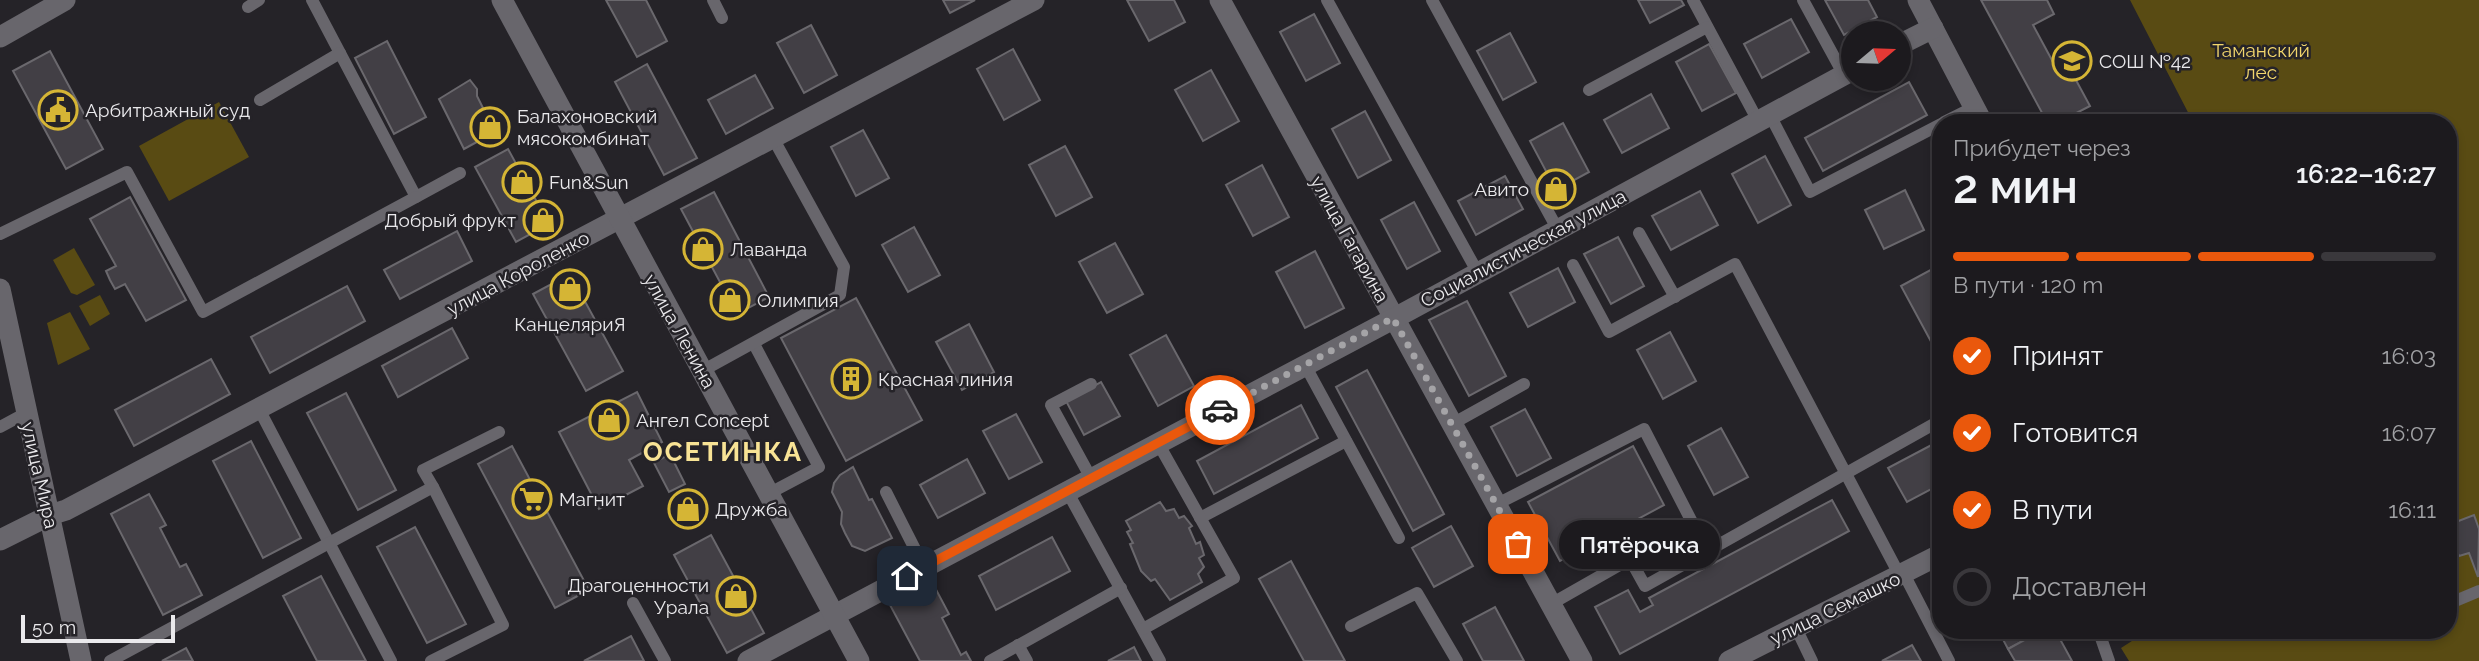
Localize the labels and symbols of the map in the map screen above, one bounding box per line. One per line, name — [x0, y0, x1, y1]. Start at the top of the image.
north arrow — [1841, 21, 1911, 91]
park label: Таманский лес — [2212, 39, 2310, 83]
school or university icon: СОШ №42 — [2051, 40, 2093, 82]
place label: СОШ №42 — [2099, 50, 2191, 72]
public building icon: Арбитражный суд — [37, 89, 79, 131]
place label: Арбитражный суд — [85, 99, 250, 121]
place label: Балахоновский мясокомбинат — [517, 105, 657, 149]
shop icon: Балахоновский мясокомбинат — [469, 106, 511, 148]
shop icon: Fun&Sun — [501, 161, 543, 203]
shop icon: Авито — [1535, 168, 1577, 210]
place label: Fun&Sun — [549, 171, 629, 193]
street label: улица Гагарина — [1306, 172, 1394, 306]
place label: Авито — [1474, 178, 1529, 200]
street label: Социалистическая улица — [1417, 184, 1629, 312]
shop icon: Добрый фрукт — [522, 199, 564, 241]
place label: Добрый фрукт — [384, 209, 516, 231]
street label: улица Короленко — [443, 226, 593, 320]
shop icon: Лаванда — [682, 228, 724, 270]
place label: Лаванда — [730, 238, 807, 260]
shop icon: КанцеляриЯ — [549, 268, 591, 310]
street label: улица Ленина — [640, 270, 720, 392]
shop icon: Олимпия — [709, 279, 751, 321]
place label: Олимпия — [757, 289, 839, 311]
place label: КанцеляриЯ — [514, 313, 626, 335]
building icon: Красная линия — [830, 358, 872, 400]
place label: Красная линия — [878, 368, 1013, 390]
courier — [1185, 375, 1255, 445]
shop icon: Ангел Concept — [588, 399, 630, 441]
place label: Ангел Concept — [636, 409, 770, 431]
street label: улица Мира — [17, 420, 63, 530]
district label: ОСЕТИНКА — [643, 437, 803, 467]
supermarket icon: Магнит — [511, 478, 553, 520]
place label: Магнит — [559, 488, 625, 510]
shop icon: Дружба — [667, 488, 709, 530]
place label: Дружба — [715, 498, 788, 520]
pin — [1488, 514, 1548, 574]
callout: Пятёрочка — [1560, 520, 1721, 568]
pin — [877, 546, 937, 606]
street label: улица Семашко — [1766, 567, 1904, 649]
place label: Драгоценности Урала — [567, 574, 709, 618]
shop icon: Драгоценности Урала — [715, 575, 757, 617]
scale bar — [21, 612, 175, 644]

